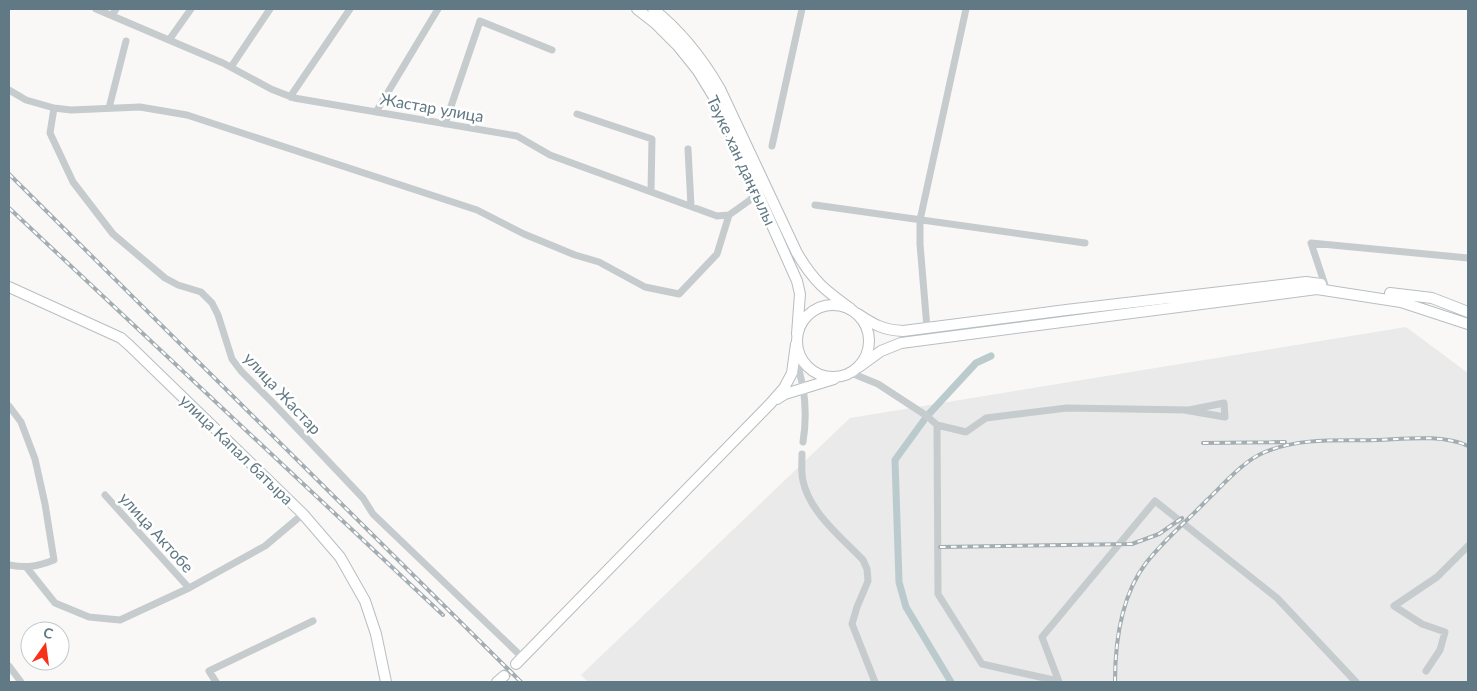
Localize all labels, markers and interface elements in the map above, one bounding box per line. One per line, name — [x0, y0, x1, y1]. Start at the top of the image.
street label: Жастар улица — [379, 89, 485, 125]
street label: Тәуке хан даңғылы — [704, 92, 780, 228]
street label: улица Жастар — [240, 348, 326, 438]
street label: улица Капал батыра — [176, 390, 298, 508]
street label: улица Актобе — [116, 488, 198, 576]
north arrow — [20, 621, 70, 671]
text: С — [42, 624, 56, 642]

